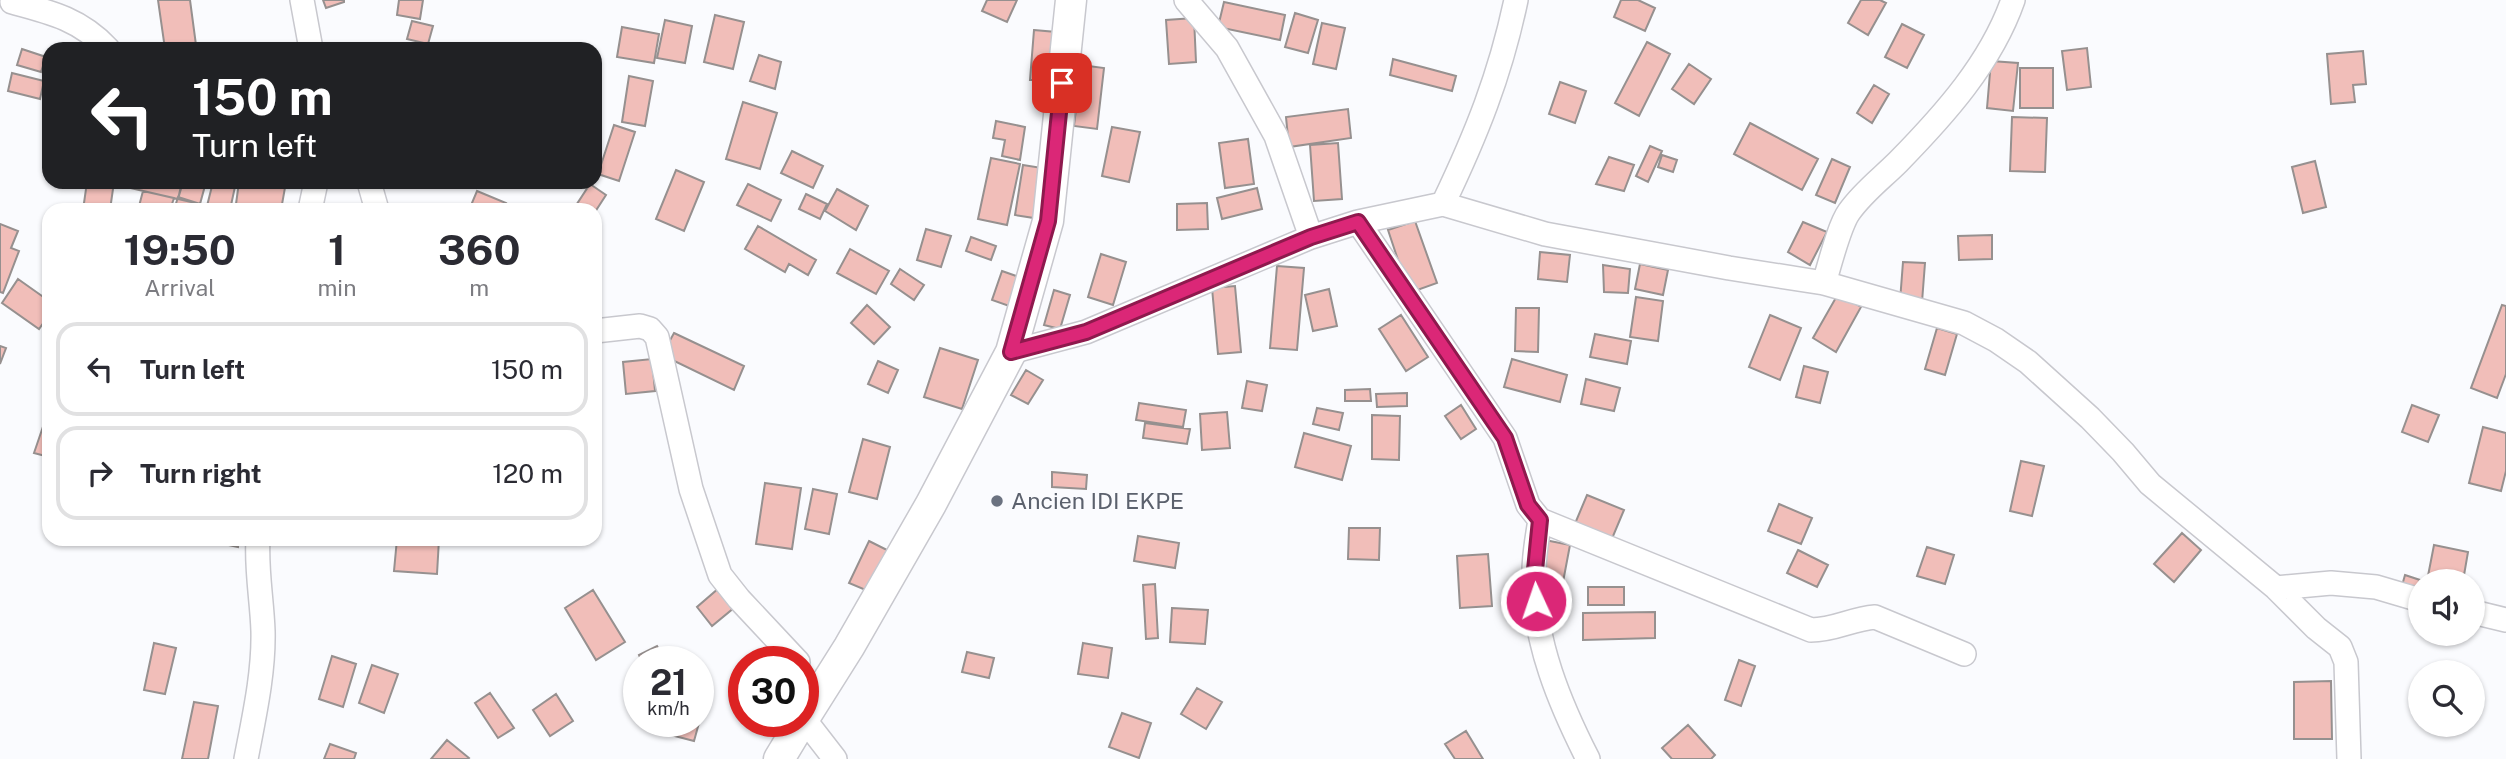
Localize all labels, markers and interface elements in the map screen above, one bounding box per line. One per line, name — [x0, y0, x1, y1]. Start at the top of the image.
pin — [1032, 53, 1092, 113]
icon: arrive — [1043, 64, 1081, 102]
text: 150 m — [192, 68, 333, 126]
icon: left — [77, 70, 168, 161]
text: Turn left — [192, 127, 317, 164]
text: 19:50 — [124, 225, 236, 274]
text: 1 — [328, 225, 346, 274]
text: 360 — [438, 225, 520, 274]
text: Arrival — [144, 274, 215, 301]
text: min — [317, 274, 356, 301]
text: m — [469, 274, 489, 301]
icon: left — [81, 350, 119, 388]
text: Turn left — [140, 354, 245, 385]
text: 150 m — [491, 354, 563, 385]
icon: right — [81, 454, 119, 492]
text: Turn right — [140, 458, 262, 489]
text: 120 m — [492, 458, 563, 489]
place label: Ancien IDI EKPE — [1011, 487, 1184, 514]
marker: Ancien IDI EKPE — [989, 493, 1005, 509]
position arrow — [1499, 564, 1573, 638]
map controls — [2408, 569, 2485, 737]
button: sound — [2408, 569, 2485, 646]
speed limit sign: 30 — [728, 646, 819, 737]
button: search — [2408, 660, 2485, 737]
text: 21 — [650, 662, 687, 703]
text: km/h — [647, 698, 690, 719]

